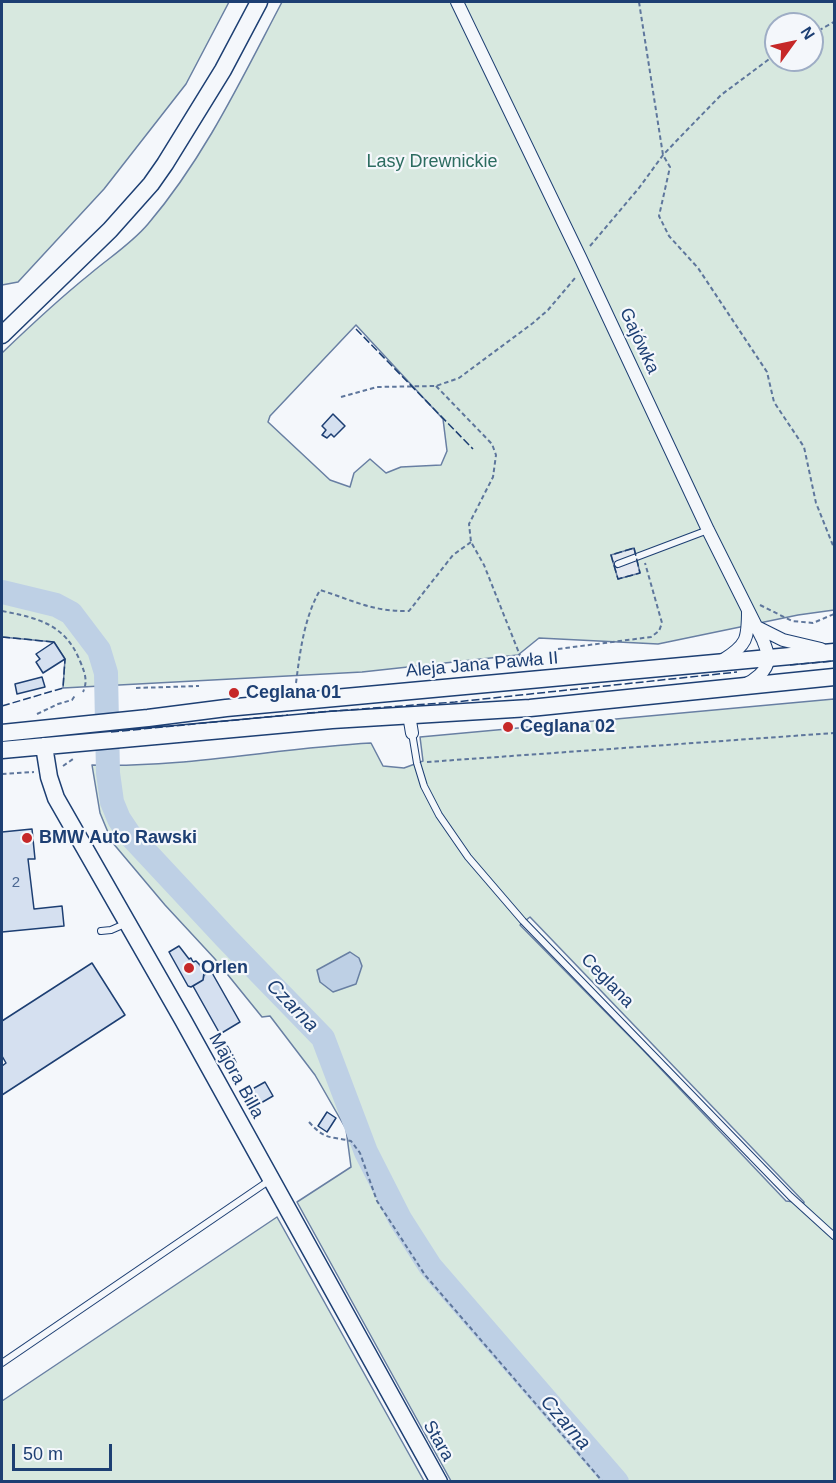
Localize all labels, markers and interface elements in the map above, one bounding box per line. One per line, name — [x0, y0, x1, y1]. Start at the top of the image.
north arrow — [764, 12, 824, 72]
text: N — [798, 24, 818, 42]
park label: Lasy Drewnickie — [366, 151, 498, 173]
street label: Gajówka — [614, 305, 664, 377]
street label: Aleja Jana Pawła II — [405, 648, 559, 682]
place label: Ceglana 01 — [246, 682, 341, 704]
marker: Ceglana 01 — [227, 686, 241, 700]
place label: Ceglana 02 — [520, 716, 615, 738]
marker: Ceglana 02 — [501, 720, 515, 734]
place label: BMW Auto Rawski — [39, 827, 197, 849]
marker: BMW Auto Rawski — [20, 831, 34, 845]
house number: 2 — [12, 874, 20, 892]
street label: Ceglana — [576, 949, 638, 1013]
place label: Orlen — [201, 957, 248, 979]
marker: Orlen — [182, 961, 196, 975]
water label: Czarna — [261, 974, 323, 1038]
street label: Majora Billa — [204, 1030, 268, 1122]
water label: Czarna — [535, 1391, 595, 1455]
street label: Stara — [418, 1417, 458, 1465]
scale bar — [15, 1432, 116, 1470]
text: 50 m — [23, 1444, 63, 1464]

